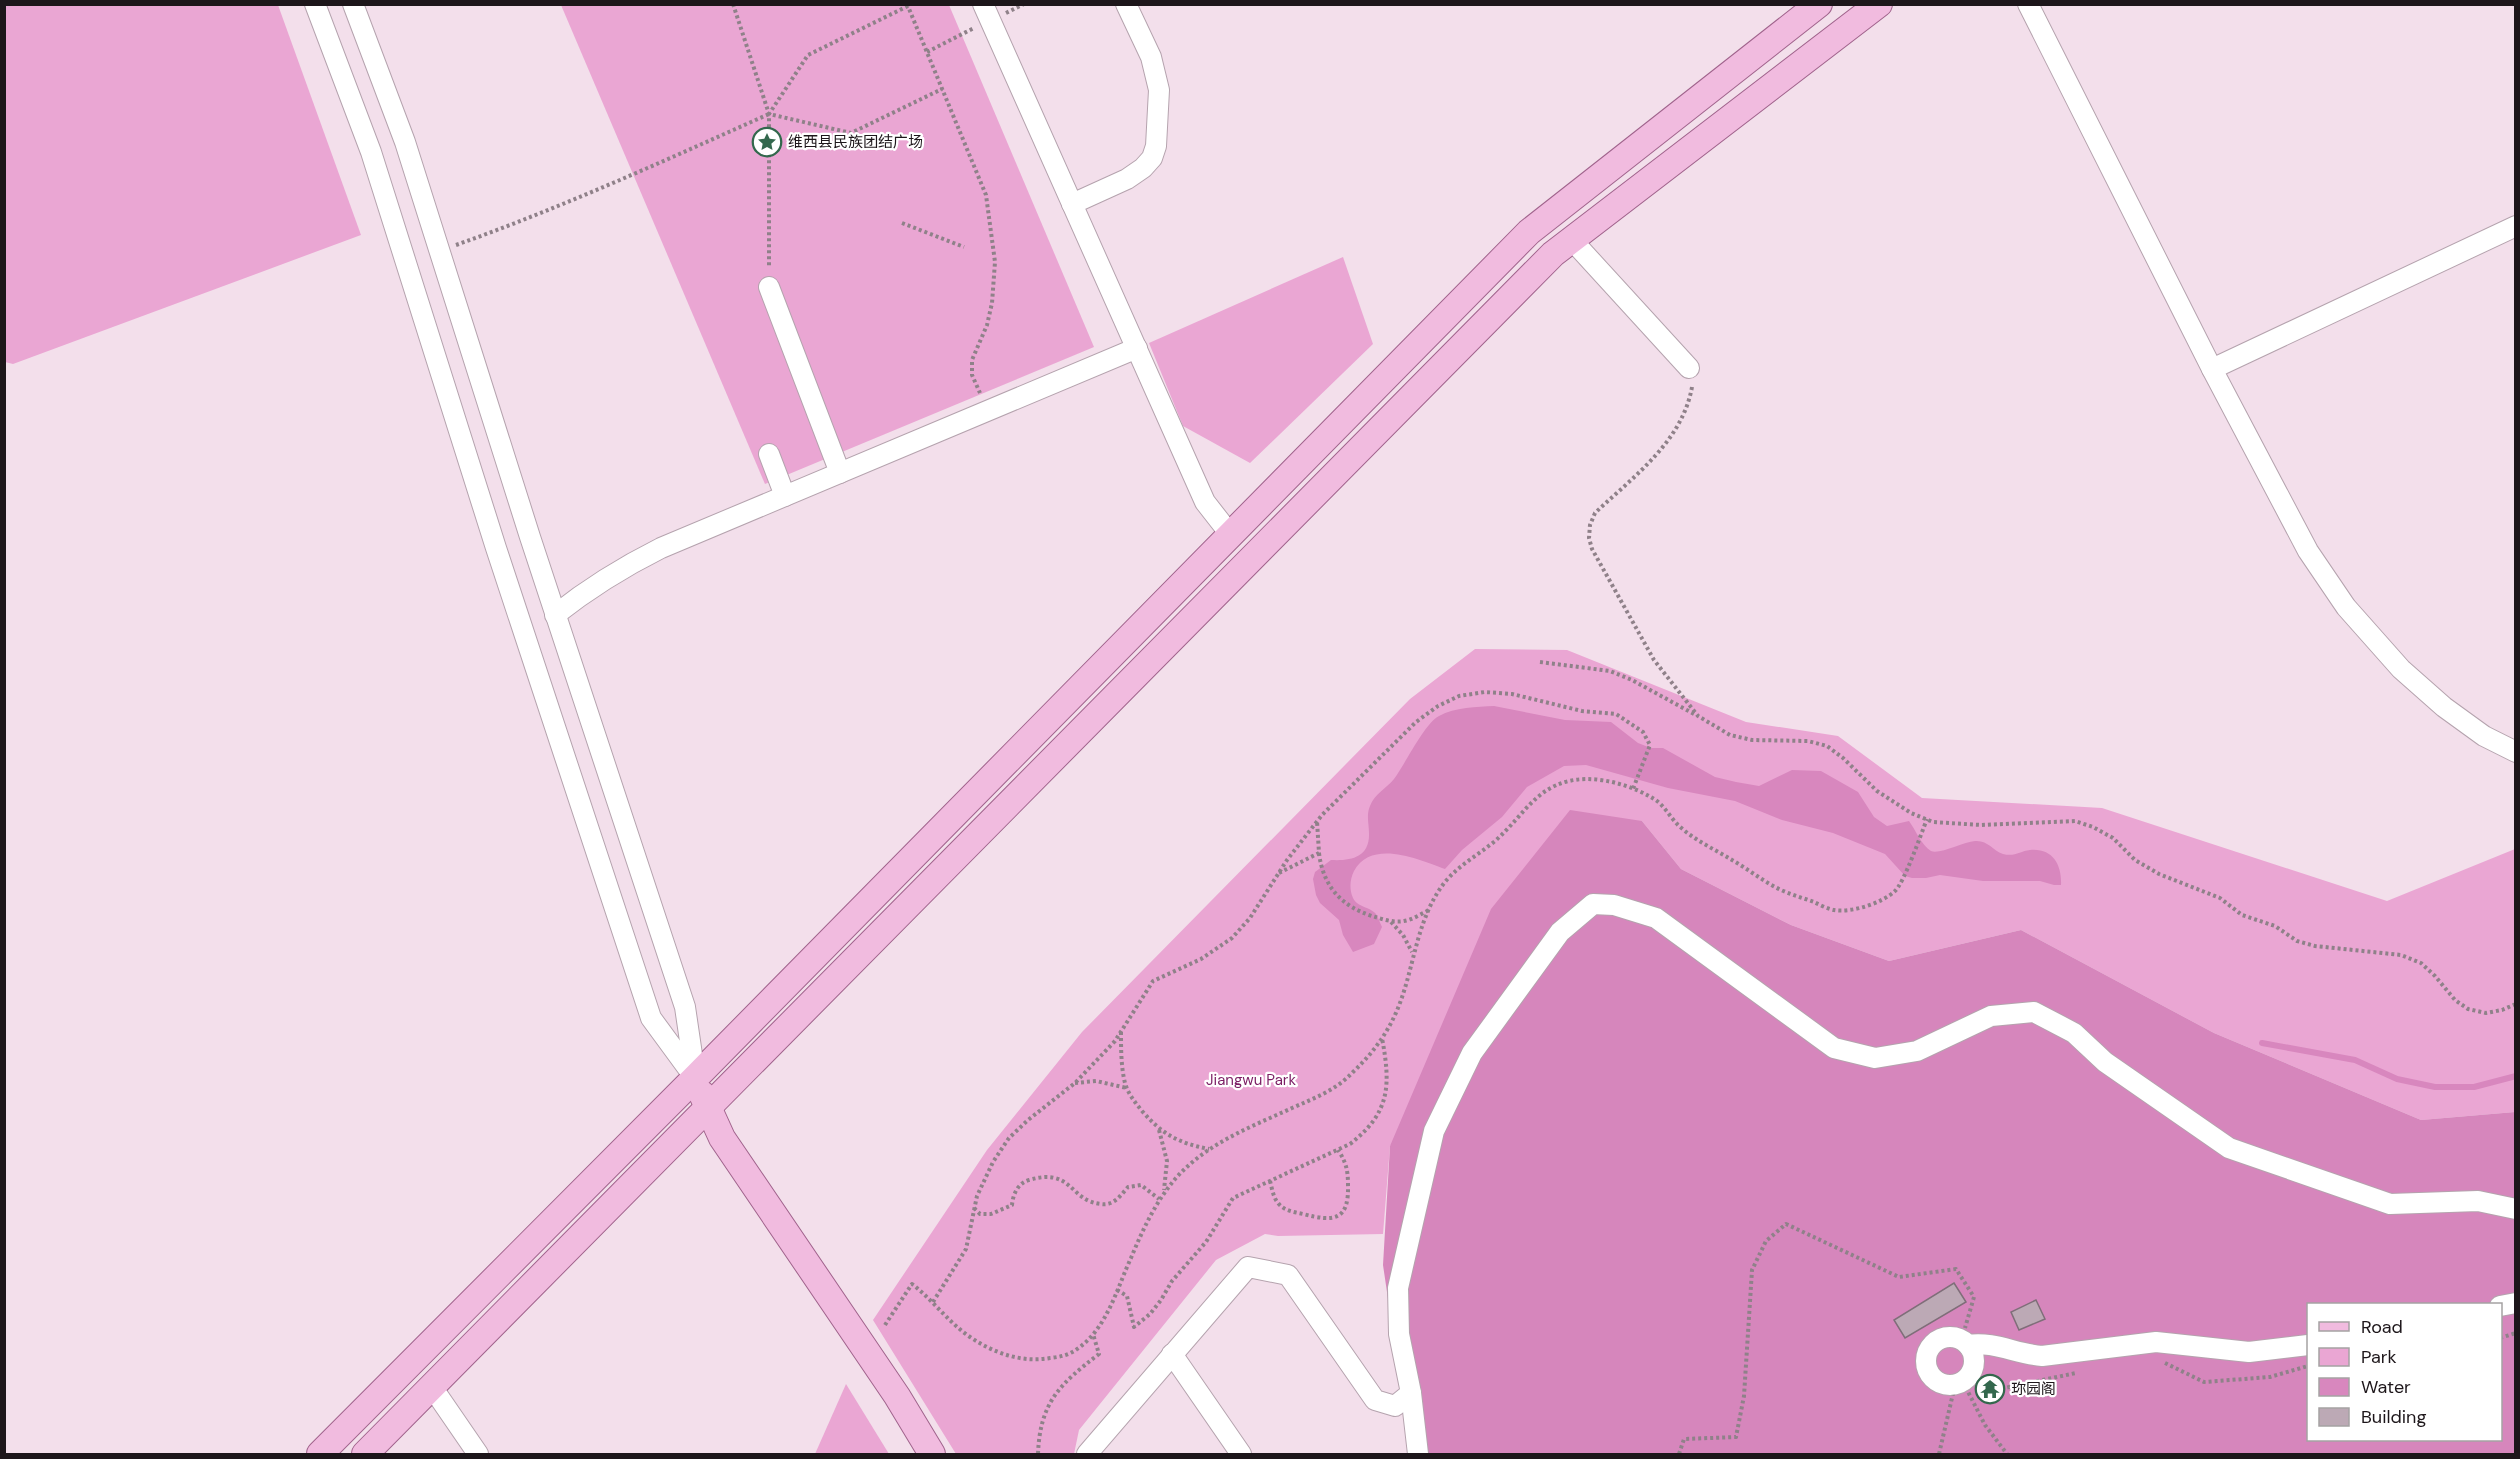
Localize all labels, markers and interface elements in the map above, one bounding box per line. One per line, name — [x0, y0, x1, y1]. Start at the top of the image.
place icon: 维西县民族团结广场 — [751, 126, 783, 158]
place label: 维西县民族团结广场 — [788, 132, 923, 152]
park label: Jiangwu Park — [1206, 1070, 1296, 1090]
legend — [2307, 1303, 2502, 1441]
text: Road — [2361, 1315, 2403, 1339]
text: Park — [2361, 1345, 2397, 1369]
temple icon: 珎园阁 — [1974, 1373, 2006, 1405]
text: Water — [2361, 1375, 2411, 1399]
place label: 珎园阁 — [2011, 1379, 2056, 1399]
text: Building — [2361, 1405, 2426, 1429]

